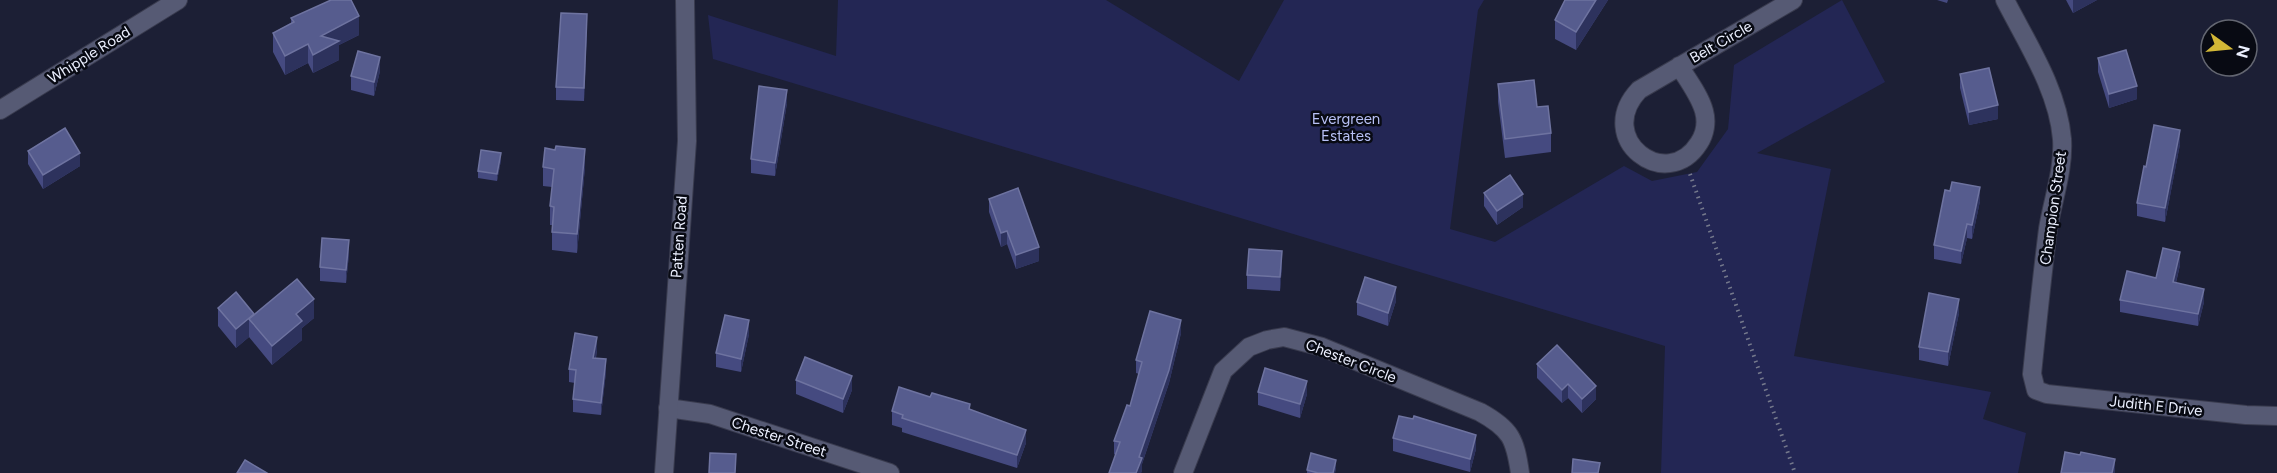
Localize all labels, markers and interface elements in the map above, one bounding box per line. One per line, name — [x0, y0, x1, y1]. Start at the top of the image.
street label: Belt Circle — [1687, 17, 1755, 67]
north arrow — [2199, 18, 2259, 78]
street label: Whipple Road — [44, 23, 134, 87]
text: N — [2232, 43, 2254, 60]
park label: Evergreen Estates — [1312, 110, 1380, 145]
street label: Champion Street — [2036, 150, 2070, 266]
street label: Patten Road — [667, 195, 691, 279]
street label: Chester Circle — [1303, 335, 1399, 387]
street label: Judith E Drive — [2109, 392, 2203, 420]
street label: Chester Street — [729, 413, 829, 461]

